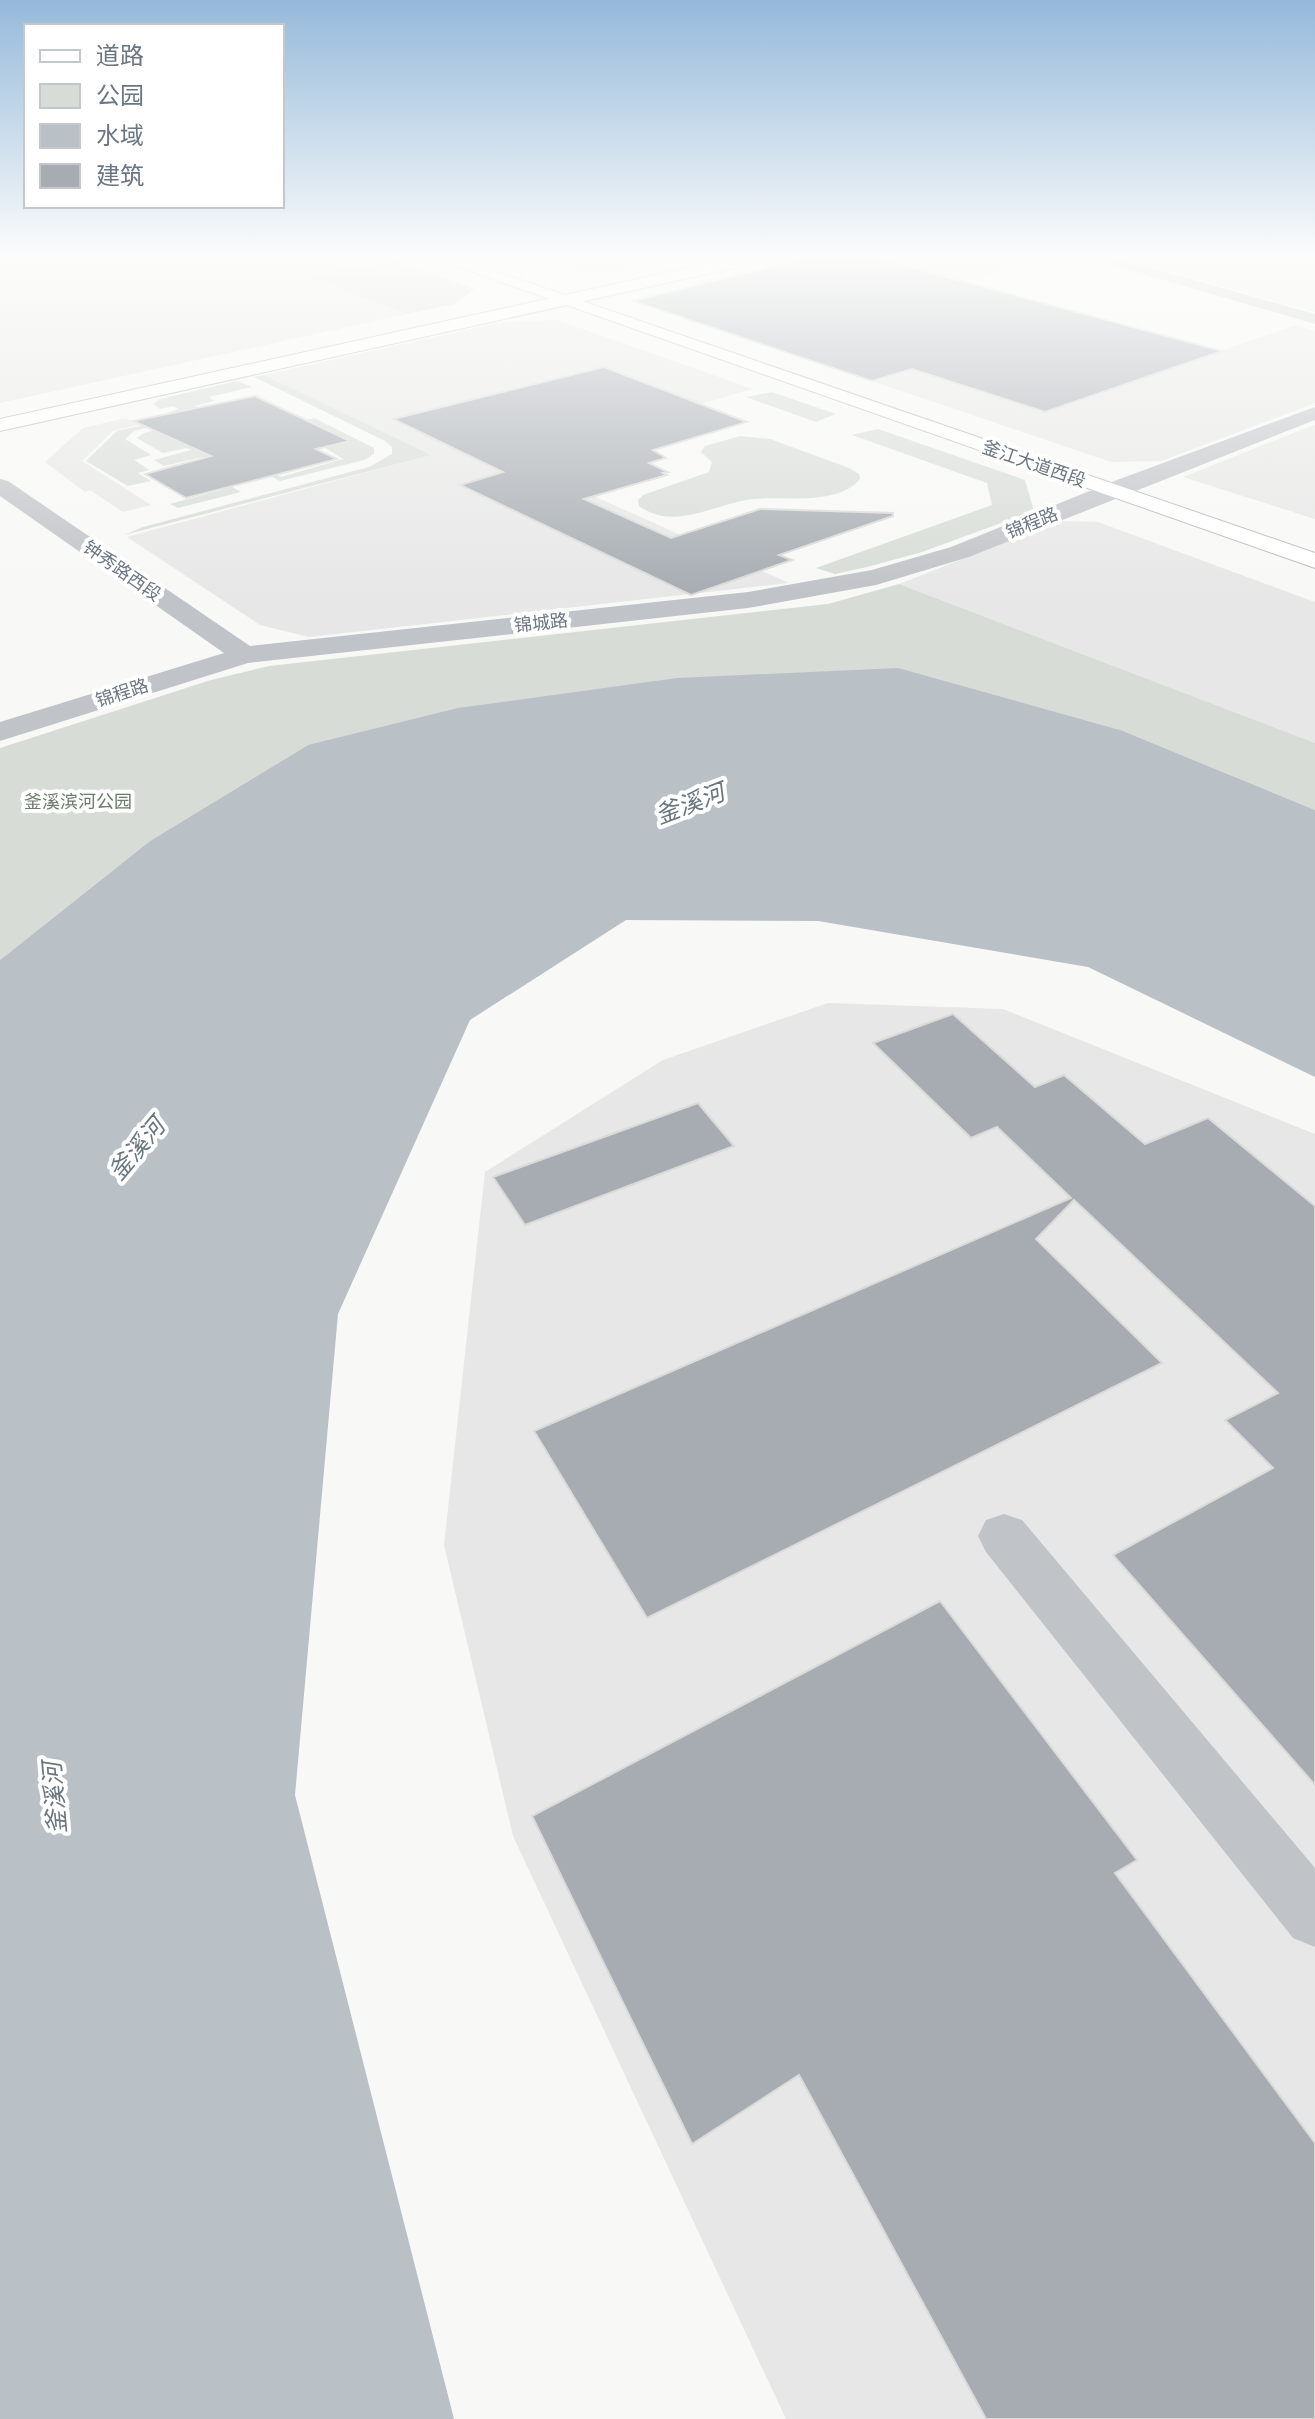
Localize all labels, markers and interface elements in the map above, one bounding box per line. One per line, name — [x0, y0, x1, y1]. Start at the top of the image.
legend — [24, 24, 284, 208]
text: 道路 — [96, 40, 144, 72]
text: 公园 — [96, 80, 144, 112]
text: 水域 — [96, 120, 144, 152]
text: 建筑 — [96, 160, 144, 192]
street label: 釜江大道西段 — [979, 435, 1089, 493]
street label: 锦程路 — [1002, 502, 1062, 544]
street label: 钟秀路西段 — [78, 535, 166, 607]
street label: 锦城路 — [513, 608, 569, 638]
street label: 锦程路 — [93, 673, 151, 713]
water label: 釜溪河 — [651, 775, 733, 832]
park label: 釜溪滨河公园 — [24, 790, 132, 814]
water label: 釜溪河 — [102, 1108, 175, 1187]
water label: 釜溪河 — [36, 1757, 74, 1835]

